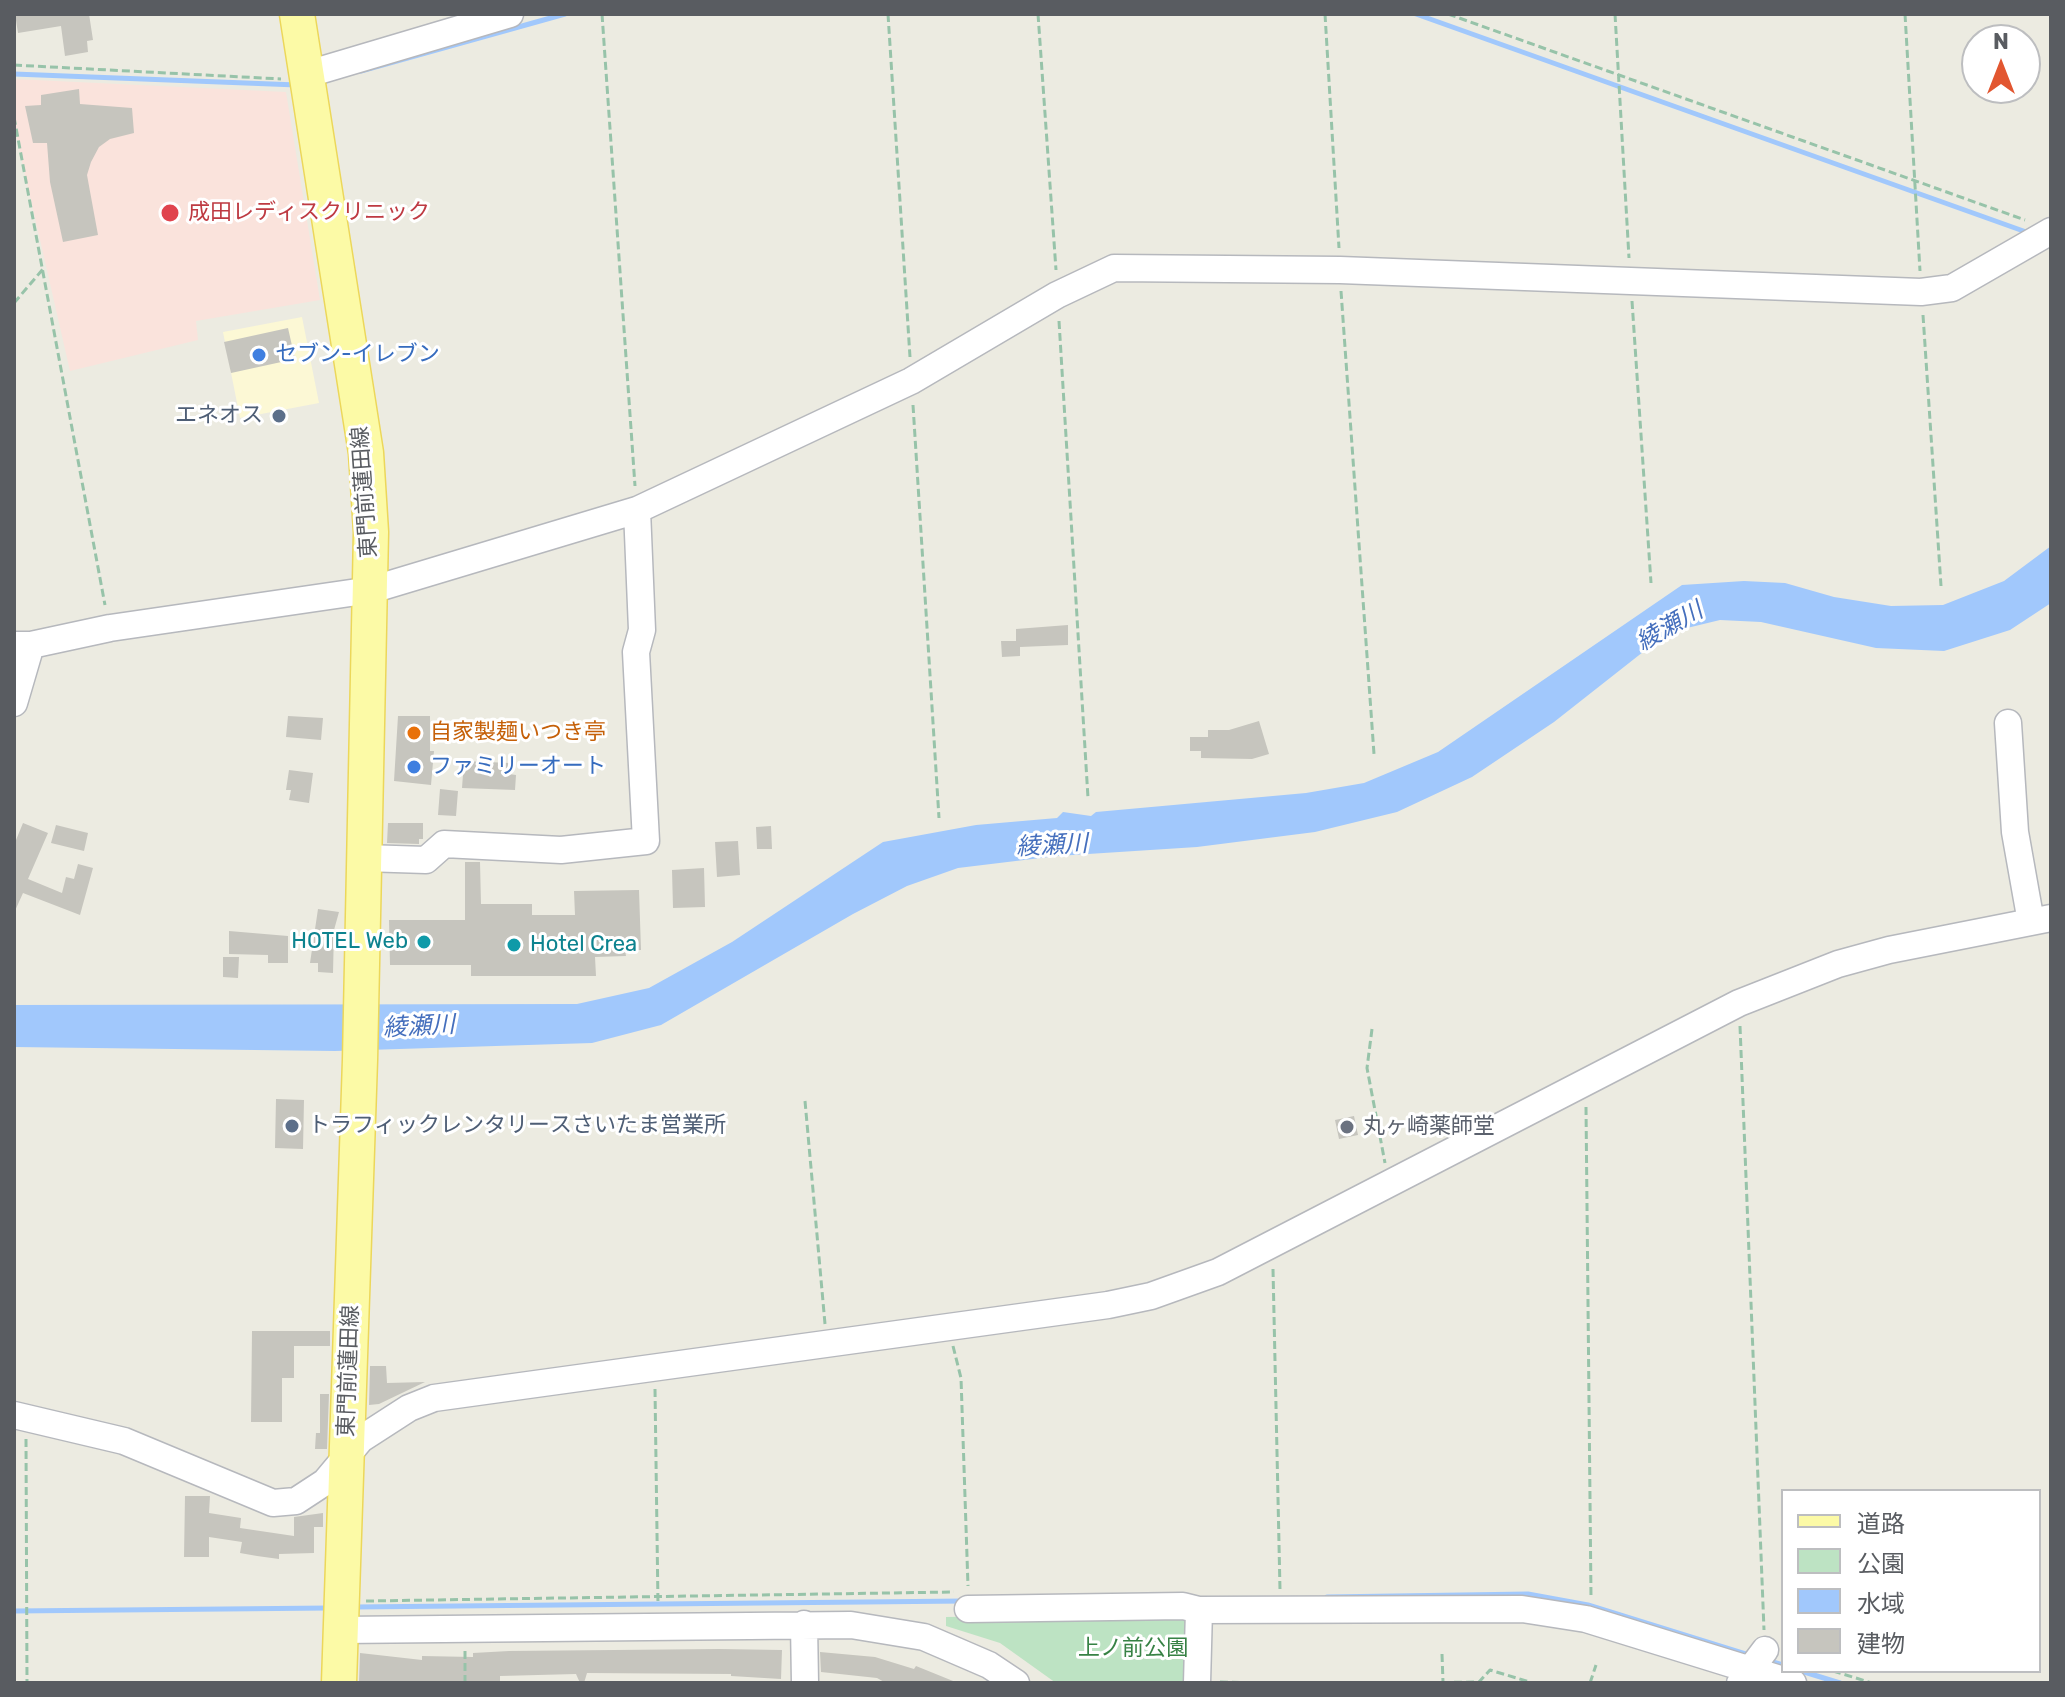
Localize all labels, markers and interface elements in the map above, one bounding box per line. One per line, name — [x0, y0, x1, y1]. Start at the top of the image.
north arrow — [1961, 24, 2041, 104]
text: N — [1993, 28, 2009, 55]
place label: 成田レディスクリニック — [188, 200, 430, 226]
marker: 成田レディスクリニック — [159, 202, 181, 224]
place label: セブン-イレブン — [275, 342, 440, 368]
marker: セブン-イレブン — [250, 346, 268, 364]
place label: エネオス — [175, 403, 263, 429]
marker: エネオス — [270, 407, 288, 425]
street label: 東門前蓮田線 — [347, 425, 383, 559]
water label: 綾瀬川 — [1632, 597, 1708, 657]
place label: 自家製麺いつき亭 — [430, 720, 606, 746]
marker: 自家製麺いつき亭 — [405, 724, 423, 742]
place label: ファミリーオート — [430, 754, 606, 780]
marker: ファミリーオート — [405, 758, 423, 776]
water label: 綾瀬川 — [1015, 830, 1089, 862]
place label: HOTEL Web — [291, 929, 408, 955]
place label: Hotel Crea — [530, 932, 637, 958]
marker: HOTEL Web — [415, 933, 433, 951]
marker: Hotel Crea — [505, 936, 523, 954]
water label: 綾瀬川 — [382, 1011, 456, 1043]
place label: トラフィックレンタリースさいたま営業所 — [308, 1113, 726, 1139]
place label: 丸ヶ崎薬師堂 — [1363, 1114, 1495, 1140]
marker: トラフィックレンタリースさいたま営業所 — [283, 1117, 301, 1135]
marker: 丸ヶ崎薬師堂 — [1338, 1118, 1356, 1136]
street label: 東門前蓮田線 — [334, 1305, 364, 1437]
legend — [1781, 1489, 2041, 1673]
text: 道路 — [1857, 1510, 1905, 1538]
text: 公園 — [1857, 1550, 1905, 1578]
text: 水域 — [1857, 1590, 1905, 1618]
text: 建物 — [1857, 1630, 1905, 1658]
park label: 上ノ前公園 — [1078, 1636, 1188, 1662]

